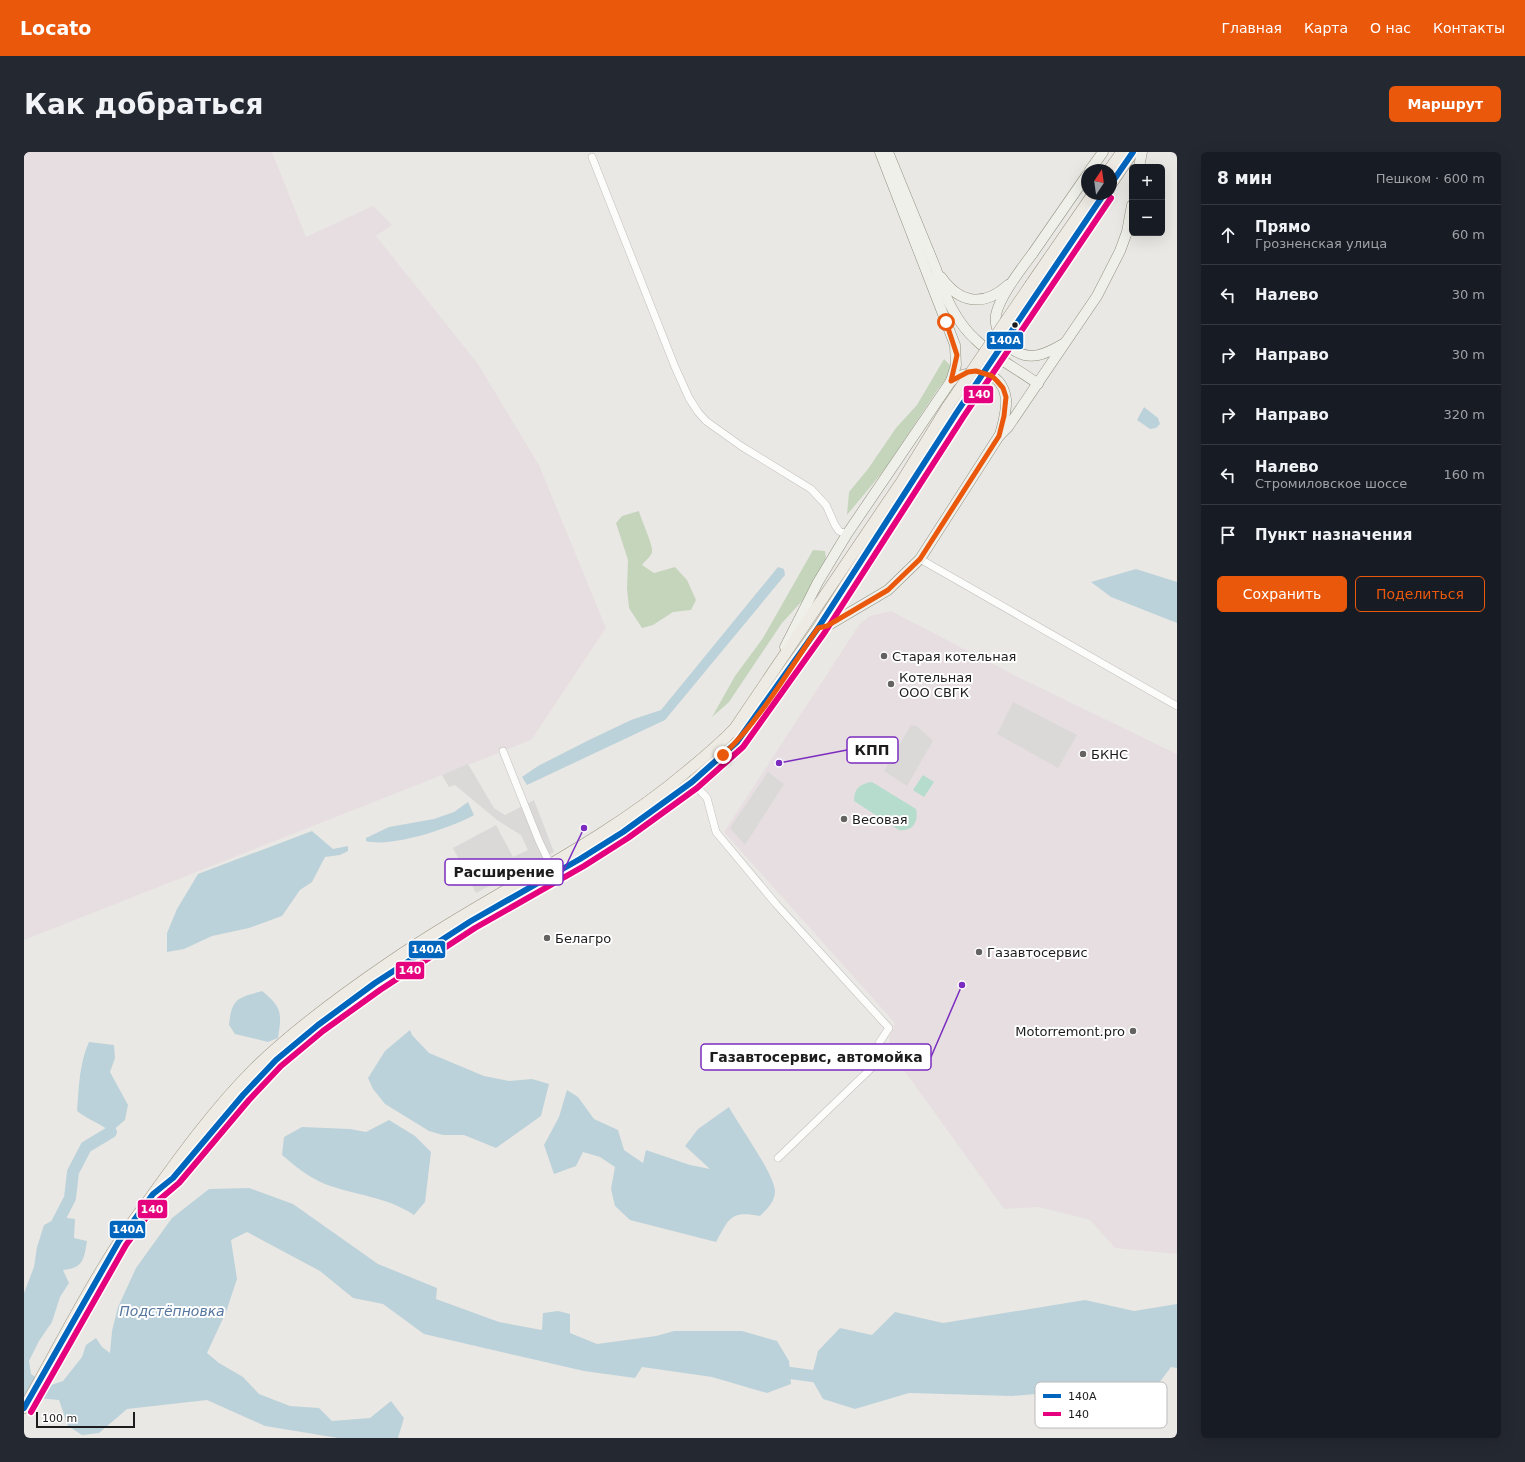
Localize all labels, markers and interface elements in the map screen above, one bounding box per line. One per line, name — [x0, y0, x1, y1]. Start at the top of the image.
text: Locato — [20, 17, 91, 39]
text: Главная — [1221, 20, 1282, 36]
text: Карта — [1304, 20, 1348, 36]
text: О нас — [1370, 20, 1411, 36]
text: Контакты — [1433, 20, 1505, 36]
button: Маршрут — [1389, 86, 1501, 122]
text: Как добраться — [24, 88, 263, 121]
north arrow — [1081, 164, 1117, 200]
map controls — [1129, 164, 1165, 236]
button: + — [1129, 164, 1165, 200]
text: 8 мин — [1217, 168, 1272, 188]
text: Пешком · 600 m — [1376, 171, 1485, 186]
button: − — [1129, 200, 1165, 236]
text: Прямо — [1255, 218, 1311, 236]
icon: ahead — [1217, 224, 1239, 246]
text: 60 m — [1452, 227, 1485, 242]
text: Грозненская улица — [1255, 236, 1387, 251]
icon: left — [1217, 284, 1239, 306]
text: Налево — [1255, 286, 1319, 304]
text: 30 m — [1452, 287, 1485, 302]
route start — [937, 313, 955, 331]
unlabelled marker — [1010, 320, 1020, 330]
line badge: 140А — [986, 331, 1024, 350]
text: 140А — [989, 334, 1021, 347]
icon: right — [1217, 344, 1239, 366]
text: Направо — [1255, 346, 1329, 364]
text: 30 m — [1452, 347, 1485, 362]
line badge: 140 — [963, 385, 994, 404]
text: 140 — [968, 388, 991, 401]
icon: right — [1217, 404, 1239, 426]
text: Направо — [1255, 406, 1329, 424]
text: 320 m — [1443, 407, 1485, 422]
text: Налево — [1255, 458, 1319, 476]
icon: left — [1217, 464, 1239, 486]
text: 160 m — [1443, 467, 1485, 482]
text: Стромиловское шоссе — [1255, 476, 1407, 491]
icon: arrive — [1217, 524, 1239, 546]
text: Пункт назначения — [1255, 526, 1412, 544]
button: Сохранить — [1217, 576, 1347, 612]
button: Поделиться — [1355, 576, 1485, 612]
place label: Старая котельная — [892, 649, 1016, 664]
marker: Старая котельная — [879, 651, 889, 661]
place label: Котельная ООО СВГК — [899, 670, 972, 700]
marker: Котельная ООО СВГК — [886, 679, 896, 689]
callout: КПП — [847, 737, 898, 763]
text: КПП — [855, 742, 889, 758]
route end — [714, 746, 732, 764]
place label: БКНС — [1091, 747, 1128, 762]
marker: БКНС — [1078, 749, 1088, 759]
place label: Весовая — [852, 812, 907, 827]
marker: Весовая — [839, 814, 849, 824]
callout: Расширение — [445, 859, 563, 885]
text: Расширение — [453, 864, 555, 880]
place label: Белагро — [555, 931, 611, 946]
marker: Белагро — [542, 933, 552, 943]
line badge: 140А — [408, 940, 446, 959]
text: 140А — [411, 943, 443, 956]
place label: Газавтосервис — [987, 945, 1088, 960]
marker: Газавтосервис — [974, 947, 984, 957]
line badge: 140 — [395, 961, 425, 980]
text: 140 — [399, 964, 422, 977]
place label: Motorremont.pro — [1015, 1024, 1125, 1039]
marker: Motorremont.pro — [1128, 1026, 1138, 1036]
callout: Газавтосервис, автомойка — [701, 1044, 931, 1070]
text: Газавтосервис, автомойка — [709, 1049, 923, 1065]
line badge: 140 — [137, 1199, 168, 1219]
text: 140 — [141, 1203, 164, 1216]
line badge: 140А — [109, 1220, 146, 1239]
text: 140А — [112, 1223, 144, 1236]
water label: Подстёпновка — [119, 1303, 225, 1319]
legend — [1035, 1382, 1167, 1428]
text: 140А — [1068, 1390, 1097, 1403]
text: 140 — [1068, 1408, 1089, 1421]
scale bar — [36, 1410, 135, 1429]
text: 100 m — [42, 1412, 77, 1425]

